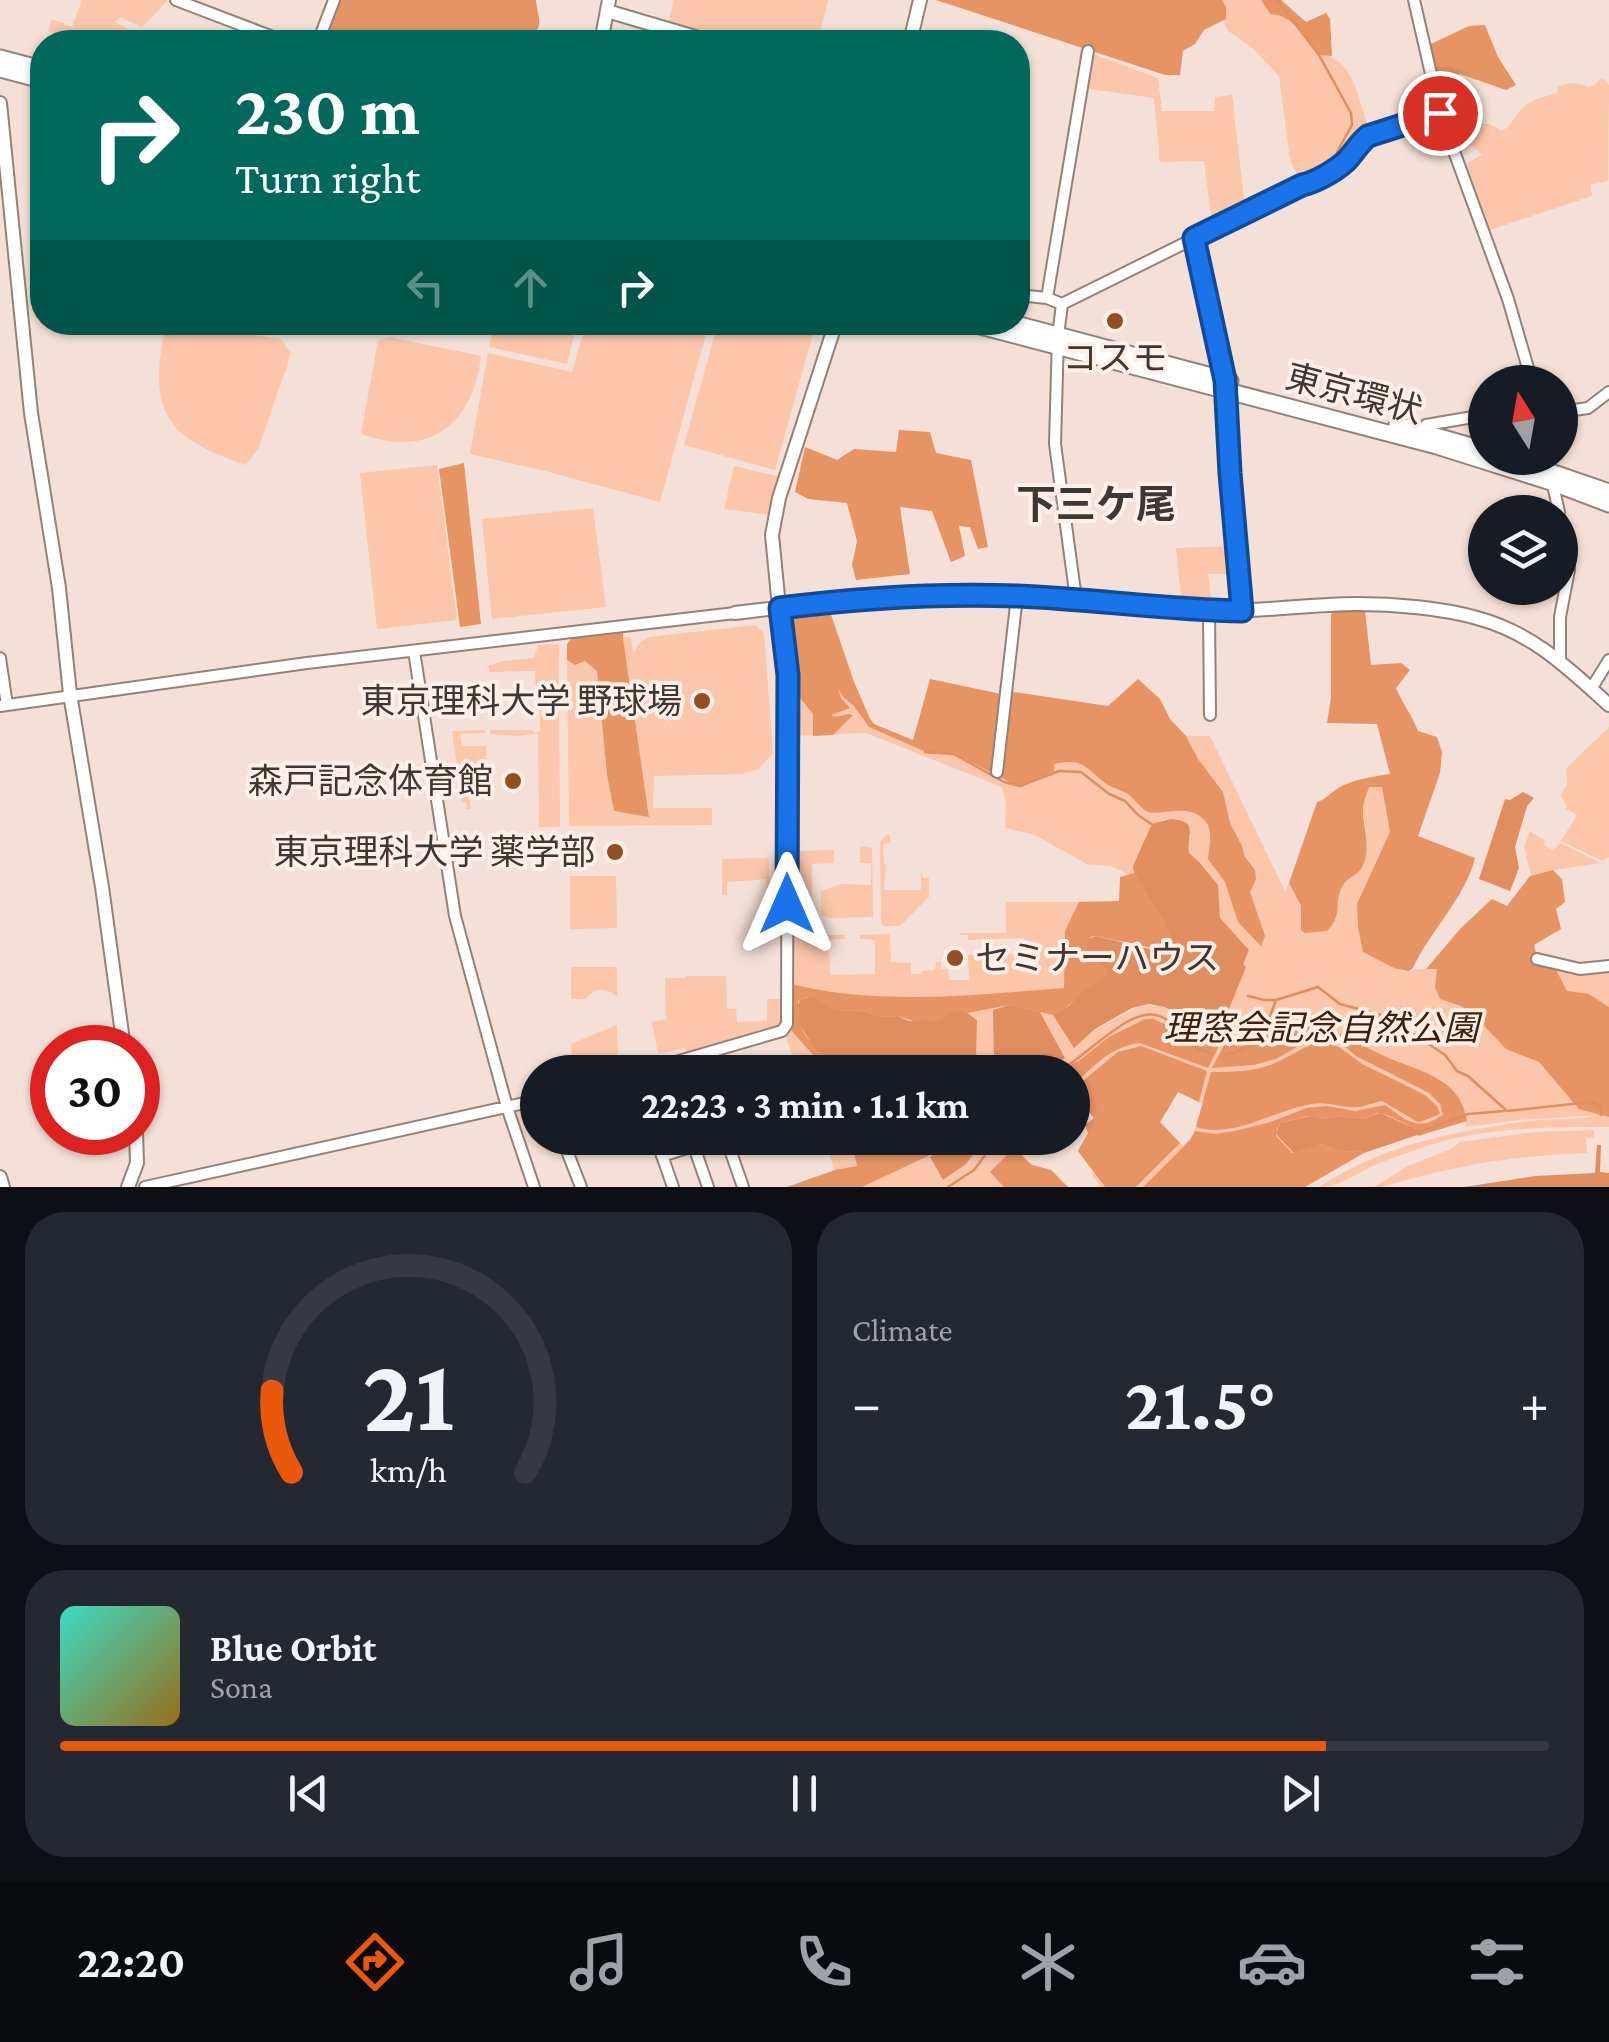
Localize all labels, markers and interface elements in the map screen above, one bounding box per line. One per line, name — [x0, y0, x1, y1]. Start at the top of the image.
icon: right — [70, 70, 200, 200]
text: 230 m — [235, 71, 420, 149]
pin — [1398, 71, 1483, 156]
icon: arrive — [1413, 86, 1468, 141]
text: Turn right — [235, 153, 420, 203]
icon: left — [398, 260, 453, 315]
icon: ahead — [503, 260, 558, 315]
icon: right — [608, 260, 663, 315]
marker: コスモ — [1104, 310, 1126, 332]
place label: コスモ — [1062, 339, 1168, 378]
street label: 東京環状 — [1281, 357, 1427, 431]
north arrow — [1468, 365, 1578, 475]
map controls — [1468, 365, 1578, 605]
district label: 下三ケ尾 — [1016, 482, 1176, 527]
button: layers — [1468, 495, 1578, 605]
place label: 東京理科大学 野球場 — [360, 682, 682, 721]
marker: 東京理科大学 野球場 — [691, 690, 713, 712]
place label: 森戸記念体育館 — [248, 762, 493, 801]
marker: 森戸記念体育館 — [502, 770, 524, 792]
place label: 東京理科大学 薬学部 — [273, 833, 595, 872]
marker: 東京理科大学 薬学部 — [604, 841, 626, 863]
position arrow — [735, 852, 839, 956]
place label: セミナーハウス — [975, 939, 1219, 978]
marker: セミナーハウス — [944, 947, 966, 969]
park label: 理窓会記念自然公園 — [1163, 1009, 1483, 1048]
speed limit sign: 30 — [30, 1025, 160, 1155]
text: 22:23 · 3 min · 1.1 km — [641, 1084, 969, 1126]
text: Climate — [852, 1312, 953, 1348]
text: 21 — [363, 1337, 454, 1452]
text: 21.5° — [1125, 1362, 1276, 1445]
text: − — [852, 1373, 881, 1434]
text: + — [1520, 1373, 1549, 1434]
text: km/h — [370, 1450, 447, 1490]
text: Blue Orbit — [210, 1627, 377, 1669]
text: Sona — [210, 1669, 273, 1705]
icon: previous — [281, 1766, 336, 1821]
icon: pause — [777, 1766, 832, 1821]
icon: next — [1273, 1766, 1328, 1821]
icon: directions — [340, 1927, 410, 1997]
icon: music — [564, 1927, 634, 1997]
icon: phone — [789, 1927, 859, 1997]
icon: climate — [1013, 1927, 1083, 1997]
icon: car — [1237, 1927, 1307, 1997]
icon: filters — [1462, 1927, 1532, 1997]
text: 22:20 — [77, 1937, 185, 1987]

